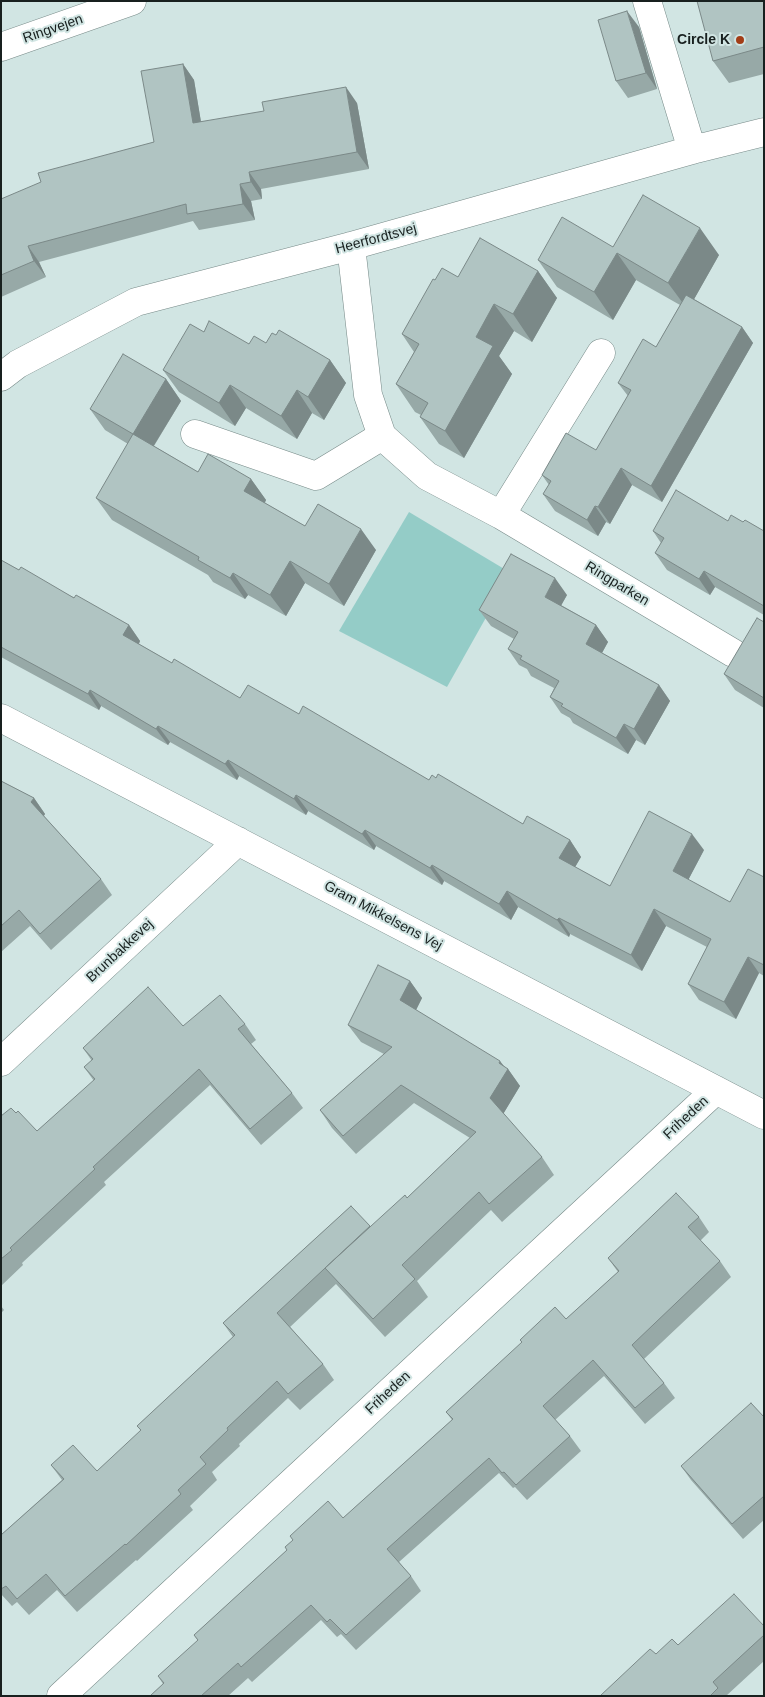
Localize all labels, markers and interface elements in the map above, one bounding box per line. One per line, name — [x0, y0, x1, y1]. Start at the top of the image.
street label: Ringvejen — [21, 11, 85, 47]
place label: Circle K — [677, 32, 730, 48]
marker: Circle K — [734, 34, 746, 46]
street label: Heerfordtsvej — [334, 220, 418, 258]
street label: Ringparken — [582, 558, 652, 610]
street label: Gram Mikkelsens Vej — [321, 878, 445, 954]
street label: Brunbakkevej — [83, 916, 157, 986]
street label: Friheden — [660, 1093, 712, 1143]
street label: Friheden — [362, 1368, 414, 1418]

